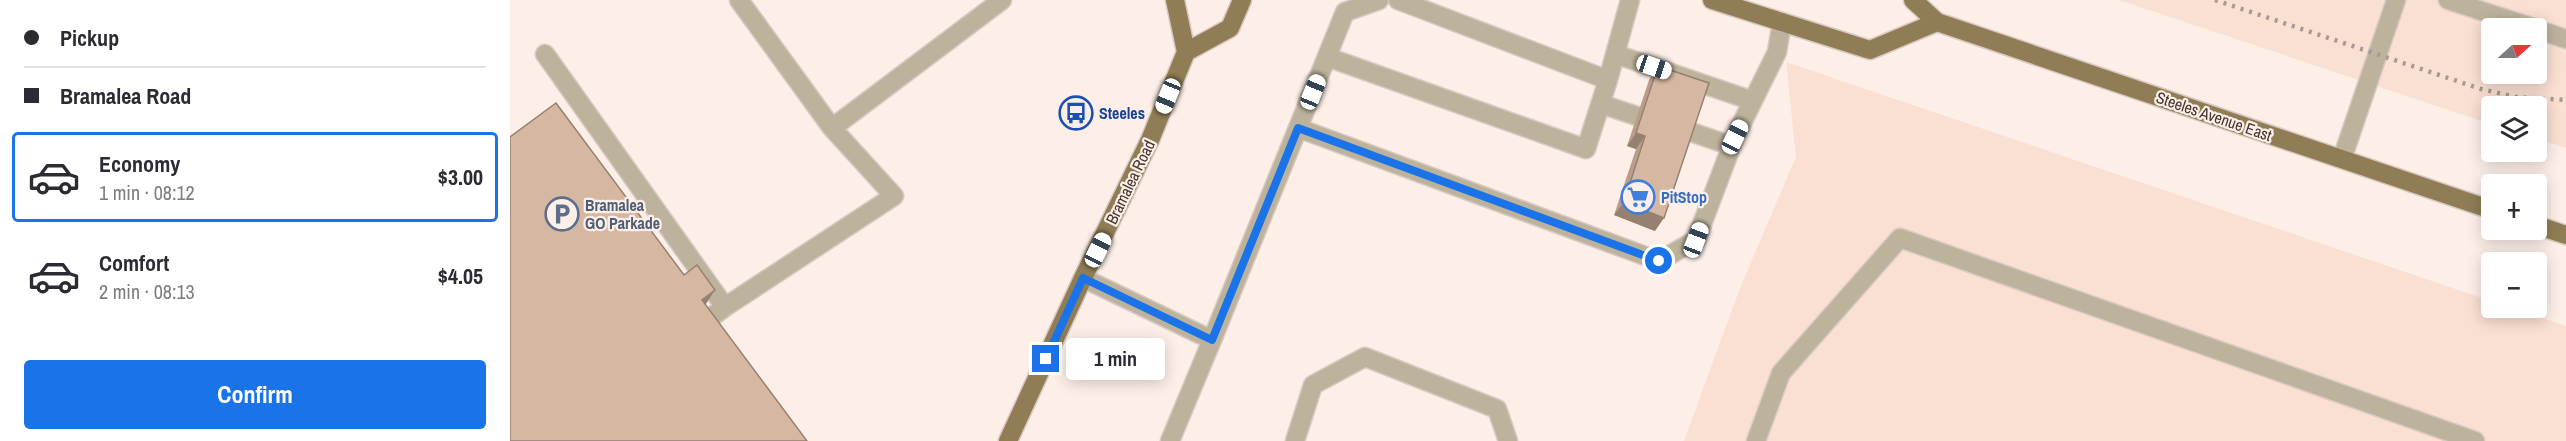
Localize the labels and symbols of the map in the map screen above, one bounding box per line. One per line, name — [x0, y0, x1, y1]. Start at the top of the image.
north arrow — [2481, 18, 2547, 84]
car — [1634, 53, 1674, 81]
car — [1298, 72, 1328, 112]
car — [1153, 76, 1183, 116]
street label: Steeles Avenue East — [2153, 86, 2275, 146]
bus stop icon: Steeles — [1058, 95, 1094, 131]
place label: Steeles — [1099, 102, 1145, 124]
car — [1719, 117, 1751, 157]
street label: Bramalea Road — [1100, 136, 1160, 228]
supermarket icon: PitStop — [1620, 179, 1656, 215]
place label: PitStop — [1661, 186, 1707, 208]
place label: Bramalea GO Parkade — [585, 194, 660, 234]
parking icon: Bramalea GO Parkade — [544, 196, 580, 232]
car — [1681, 220, 1711, 260]
car — [1082, 230, 1114, 270]
route start — [1645, 247, 1672, 274]
callout: 1 min — [1067, 338, 1166, 380]
route end — [1032, 345, 1059, 372]

